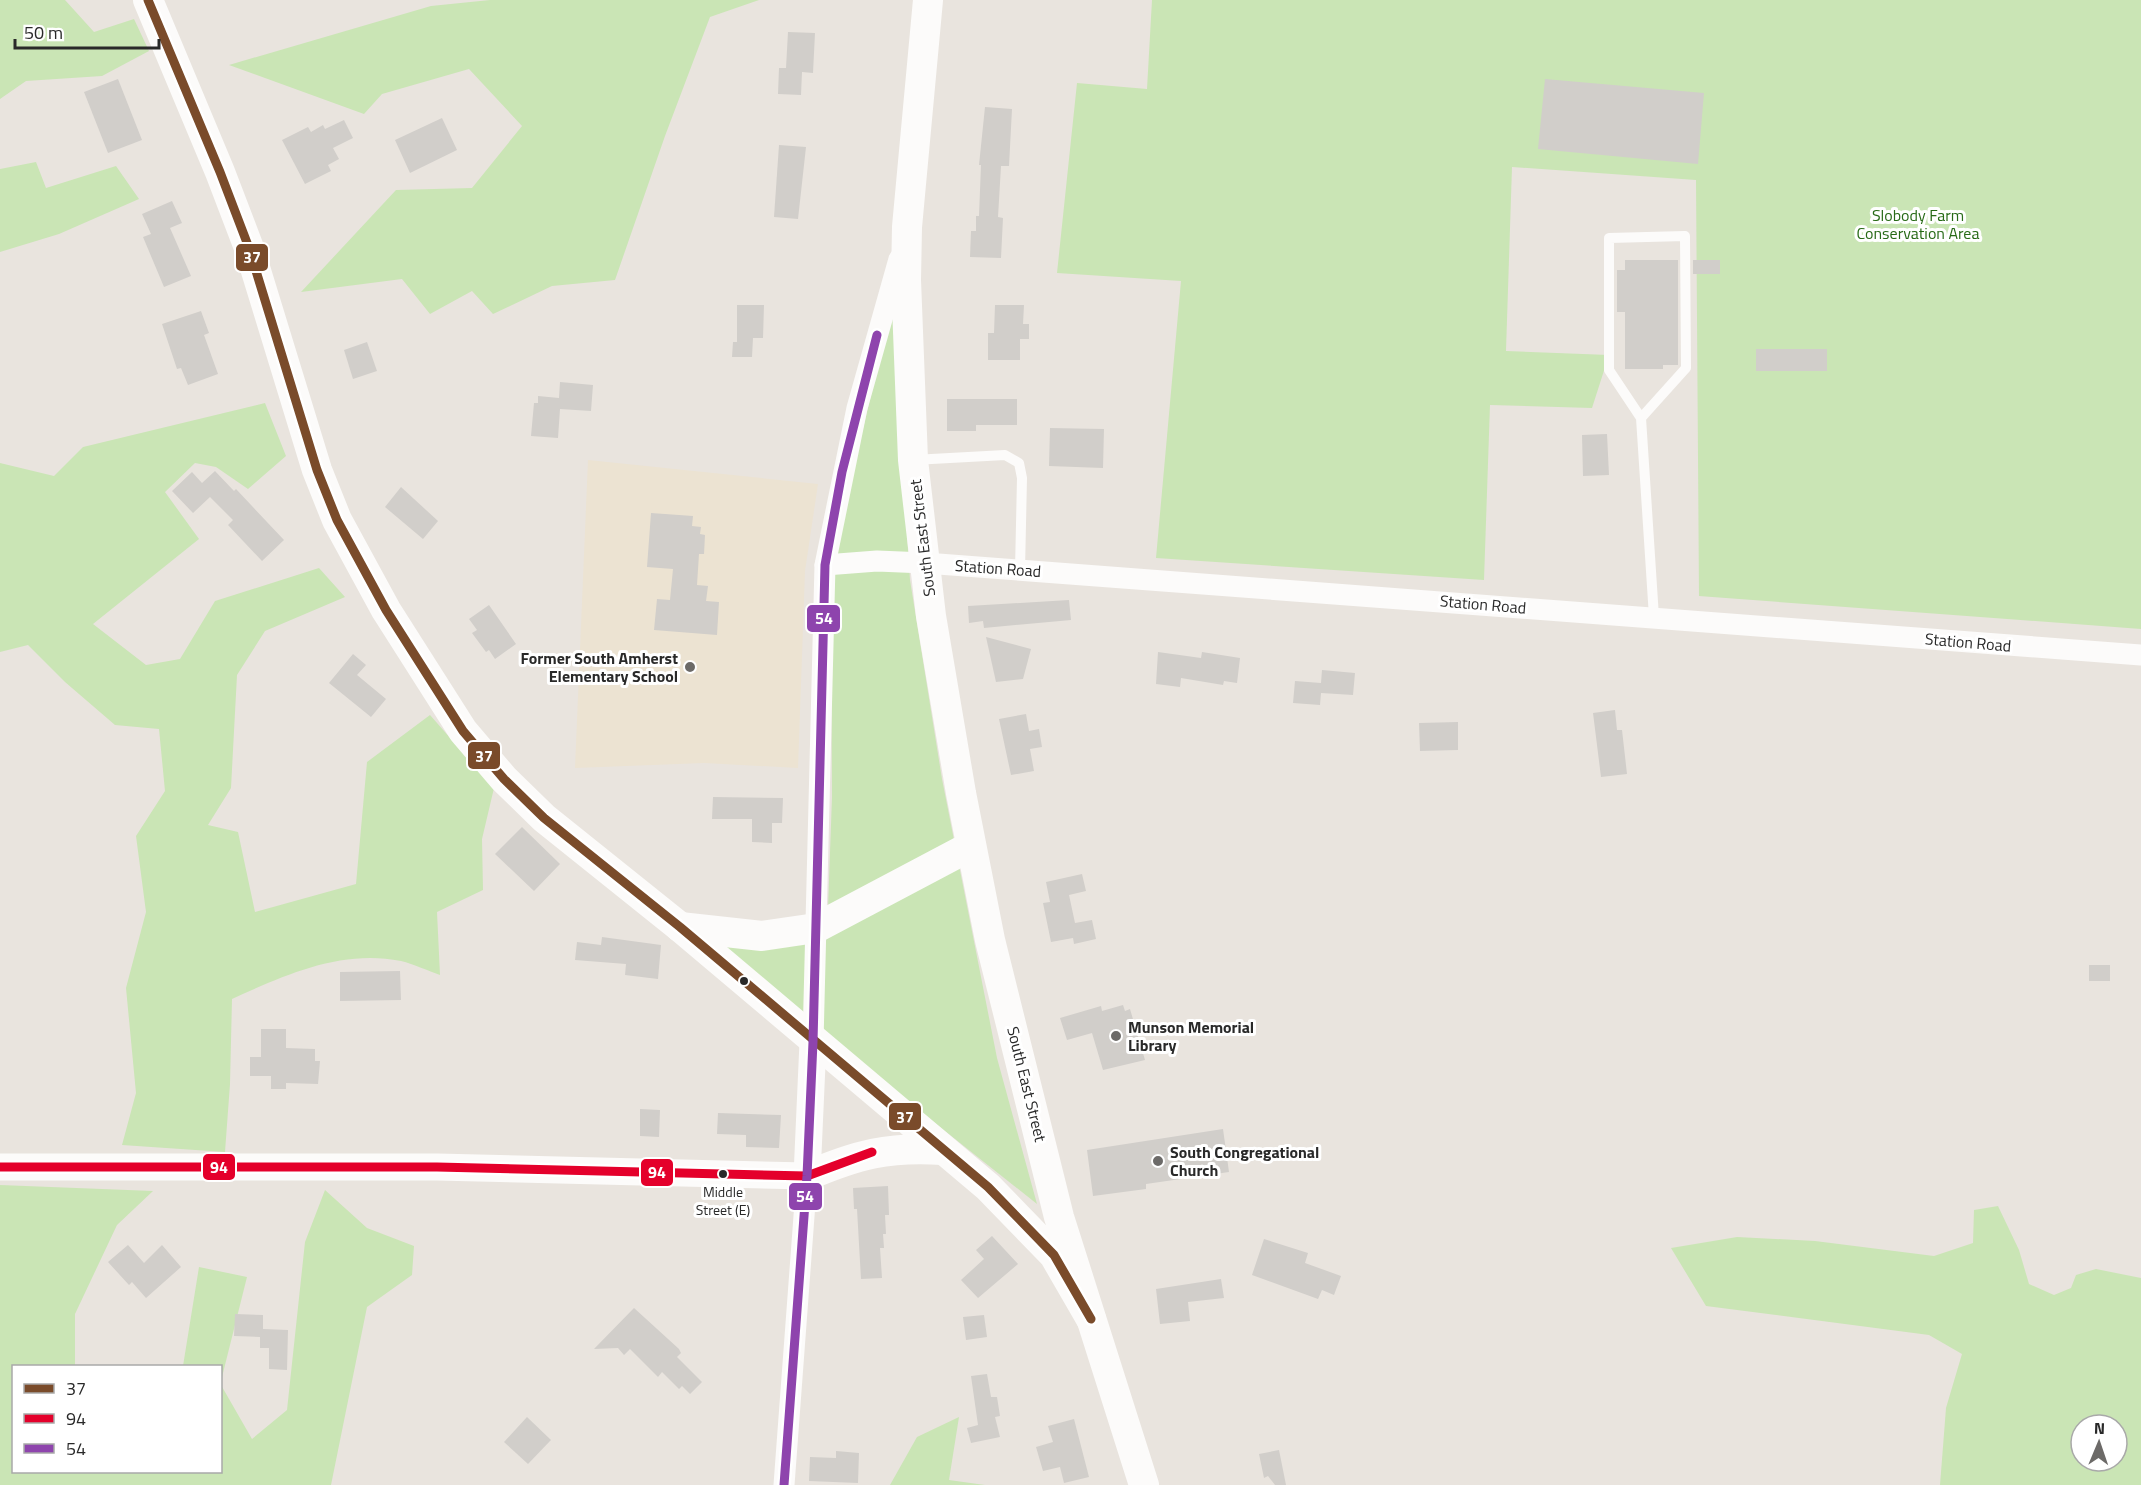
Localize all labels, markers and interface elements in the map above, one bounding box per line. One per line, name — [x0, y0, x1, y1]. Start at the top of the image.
scale bar — [15, 12, 159, 50]
text: 50 m — [24, 19, 63, 46]
park label: Slobody Farm Conservation Area — [1857, 203, 1979, 245]
line badge: 37 — [235, 243, 269, 272]
text: 37 — [243, 245, 261, 269]
street label: South East Street — [903, 478, 941, 598]
street label: Station Road — [954, 553, 1042, 583]
street label: Station Road — [1439, 588, 1527, 620]
line badge: 54 — [806, 604, 841, 633]
text: 54 — [815, 606, 833, 630]
street label: Station Road — [1924, 626, 2012, 658]
place label: Former South Amherst Elementary School — [521, 646, 678, 688]
marker: Former South Amherst Elementary School — [683, 660, 697, 674]
line badge: 37 — [467, 741, 501, 770]
text: 37 — [475, 744, 493, 768]
unlabelled marker — [738, 975, 750, 987]
place label: Munson Memorial Library — [1128, 1015, 1254, 1057]
street label: South East Street — [1001, 1024, 1053, 1145]
marker: Munson Memorial Library — [1109, 1029, 1123, 1043]
line badge: 37 — [888, 1102, 922, 1131]
text: 37 — [896, 1105, 914, 1129]
place label: South Congregational Church — [1170, 1140, 1319, 1182]
line badge: 94 — [202, 1153, 236, 1181]
marker: South Congregational Church — [1151, 1154, 1165, 1168]
text: 94 — [210, 1155, 228, 1179]
line badge: 94 — [640, 1158, 674, 1187]
text: 94 — [648, 1160, 666, 1184]
marker: Middle Street (E) — [717, 1168, 729, 1180]
place label: Middle Street (E) — [696, 1181, 750, 1220]
line badge: 54 — [788, 1182, 823, 1211]
text: 54 — [796, 1184, 814, 1208]
legend — [12, 1365, 222, 1473]
text: 37 — [66, 1375, 86, 1402]
text: 94 — [66, 1405, 86, 1432]
north arrow — [2069, 1413, 2129, 1473]
text: N — [2094, 1416, 2105, 1440]
text: 54 — [66, 1435, 86, 1462]

